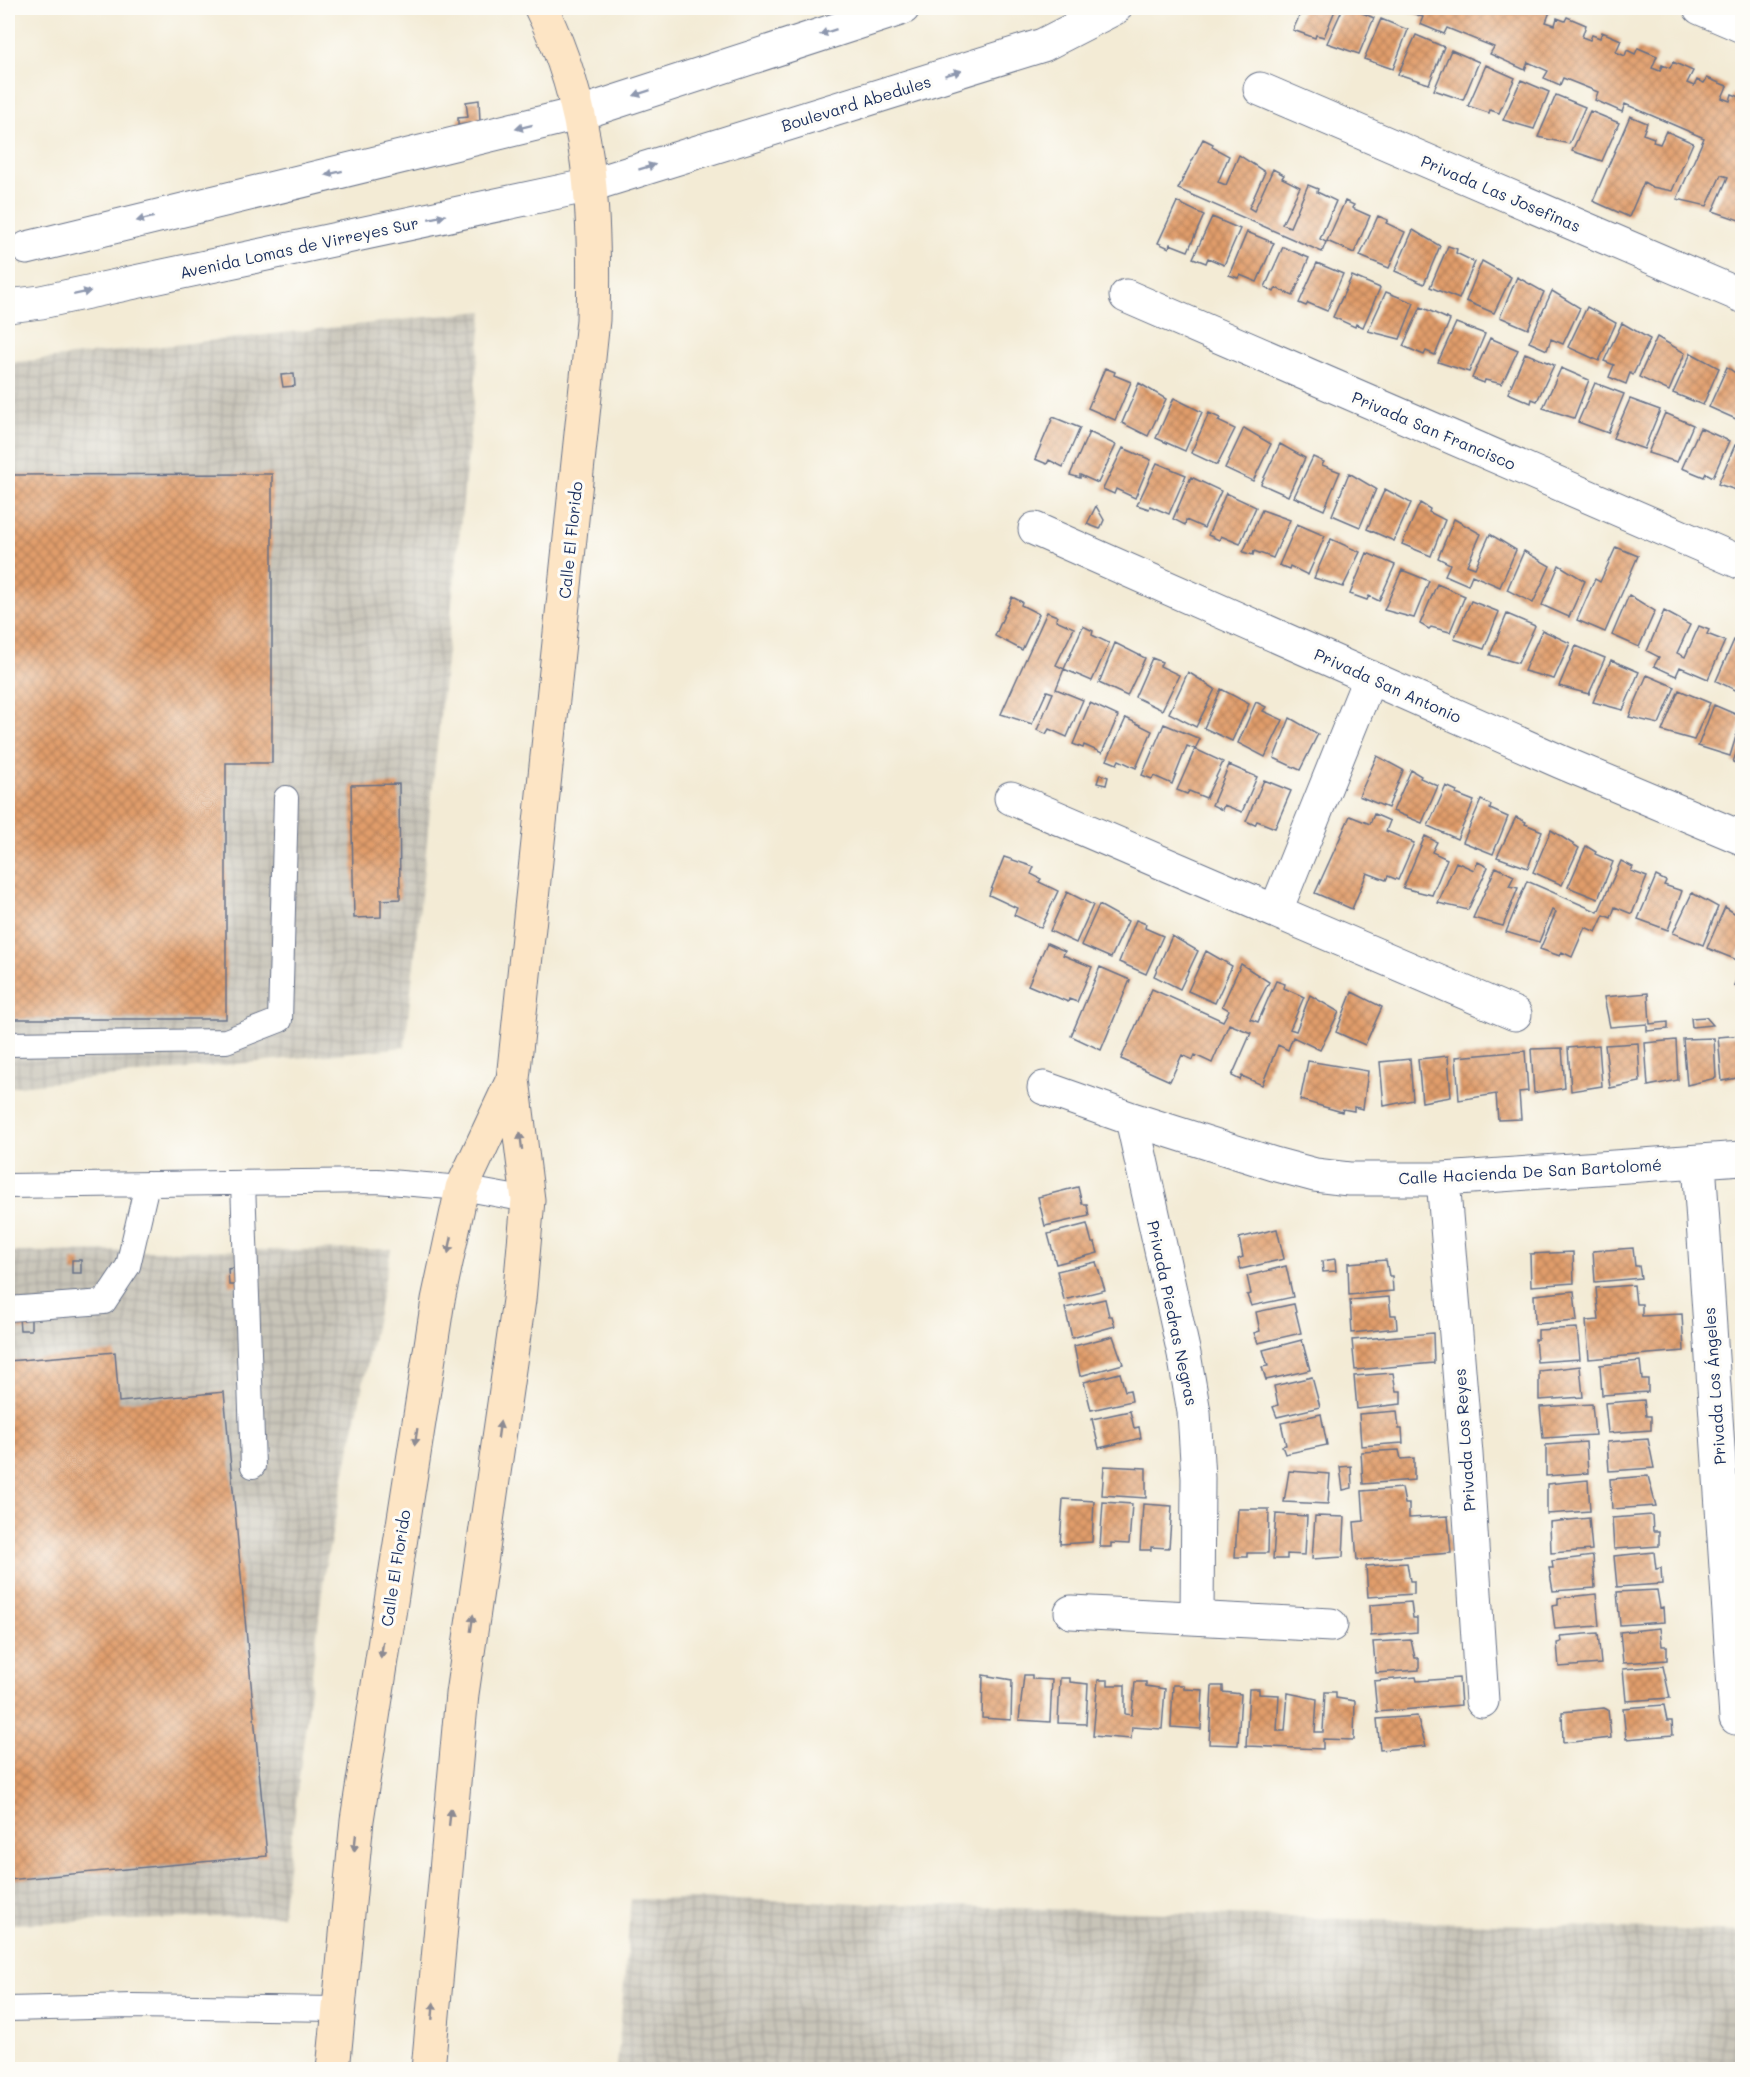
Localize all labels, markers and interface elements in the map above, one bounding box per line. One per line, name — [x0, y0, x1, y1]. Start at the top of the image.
one-way arrow — [819, 28, 837, 38]
one-way arrow — [945, 68, 963, 77]
street label: Boulevard Abedules — [779, 70, 933, 136]
one-way arrow — [633, 89, 651, 98]
one-way arrow — [515, 123, 533, 133]
street label: Privada Las Josefinas — [1418, 150, 1584, 236]
one-way arrow — [638, 162, 656, 171]
one-way arrow — [325, 169, 344, 179]
street label: Avenida Lomas de Virreyes Sur — [178, 211, 420, 283]
one-way arrow — [428, 212, 447, 222]
one-way arrow — [136, 215, 154, 225]
one-way arrow — [73, 288, 92, 297]
street label: Privada San Francisco — [1349, 386, 1519, 474]
street label: Calle El Florido — [553, 480, 587, 600]
street label: Privada San Antonio — [1311, 643, 1465, 727]
one-way arrow — [516, 1132, 525, 1151]
street label: Calle Hacienda De San Bartolomé — [1398, 1154, 1662, 1188]
street label: Privada Piedras Negras — [1143, 1218, 1203, 1408]
one-way arrow — [445, 1236, 454, 1255]
street label: Privada Los Ángeles — [1698, 1306, 1730, 1466]
street label: Privada Los Reyes — [1449, 1368, 1479, 1512]
one-way arrow — [495, 1421, 504, 1440]
one-way arrow — [411, 1427, 420, 1446]
street label: Calle El Florido — [375, 1508, 415, 1628]
one-way arrow — [468, 1614, 477, 1633]
one-way arrow — [378, 1641, 387, 1660]
one-way arrow — [445, 1807, 455, 1826]
one-way arrow — [350, 1834, 359, 1853]
one-way arrow — [428, 2002, 438, 2021]

